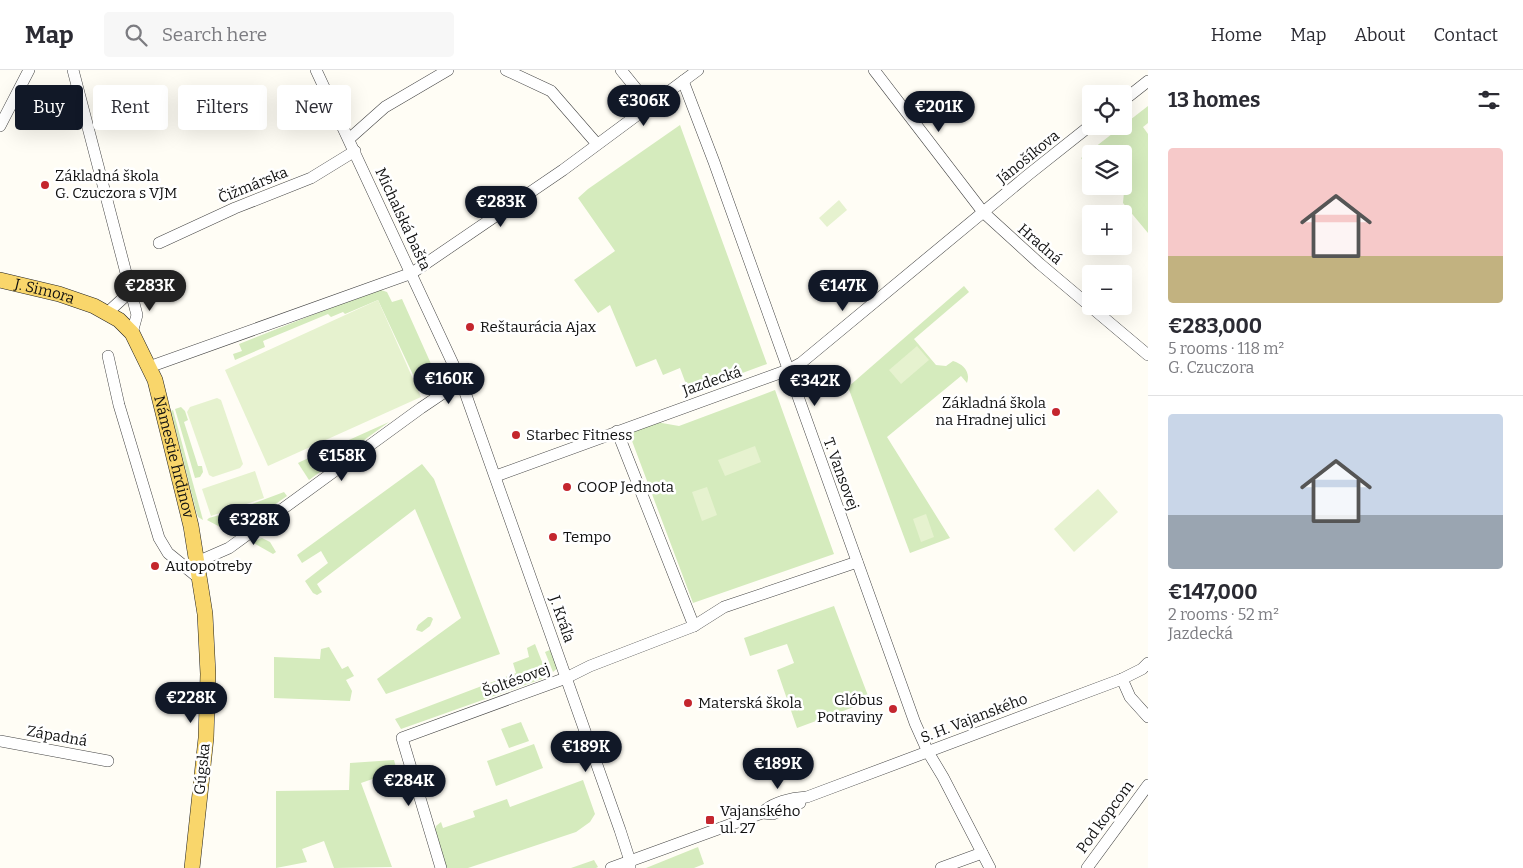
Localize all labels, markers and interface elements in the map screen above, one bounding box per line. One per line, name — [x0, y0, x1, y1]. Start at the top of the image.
search box — [104, 12, 454, 57]
text: Map — [25, 21, 74, 49]
icon: search — [122, 21, 150, 49]
text: Search here — [162, 23, 267, 46]
text: Home — [1211, 24, 1262, 46]
text: Map — [1290, 24, 1326, 46]
text: About — [1354, 24, 1405, 46]
text: Contact — [1433, 24, 1498, 46]
chip: Buy — [15, 85, 83, 130]
chip: Rent — [93, 85, 168, 130]
chip: Filters — [178, 85, 267, 130]
chip: New — [277, 85, 351, 130]
pin: €306K — [609, 85, 679, 127]
map controls — [1082, 85, 1132, 315]
button: locate — [1082, 85, 1132, 135]
icon: filters — [1475, 86, 1503, 114]
text: 13 homes — [1168, 87, 1260, 113]
pin: €201K — [904, 90, 974, 133]
text: €306K — [618, 91, 670, 110]
text: €201K — [915, 97, 963, 116]
street label: Jánošíkova — [992, 126, 1063, 188]
button: layers — [1082, 145, 1132, 195]
street label: Čižmárska — [216, 163, 290, 207]
street label: Michalská bašta — [371, 165, 435, 273]
place label: Základná škola G. Czuczora s VJM — [55, 167, 177, 202]
marker: Základná škola G. Czuczora s VJM — [39, 179, 51, 191]
icon: home — [1291, 181, 1381, 271]
pin: €283K — [466, 186, 536, 228]
text: €283K — [476, 192, 526, 211]
button: + — [1082, 205, 1132, 255]
street label: Hradná — [1014, 220, 1066, 268]
button: − — [1082, 265, 1132, 315]
pin: €283K — [115, 270, 185, 312]
pin: €147K — [808, 270, 878, 312]
street label: J. Simora — [12, 275, 77, 308]
text: €283K — [125, 276, 175, 295]
text: €147K — [819, 276, 867, 295]
text: €283,000 — [1168, 313, 1262, 339]
place label: Reštaurácia Ajax — [480, 318, 597, 336]
marker: Reštaurácia Ajax — [464, 321, 476, 333]
text: 5 rooms · 118 m² — [1168, 339, 1284, 358]
text: G. Czuczora — [1168, 358, 1254, 377]
pin: €160K — [414, 362, 484, 405]
street label: Jazdecká — [679, 363, 744, 400]
pin: €342K — [780, 364, 850, 407]
text: €160K — [424, 369, 474, 388]
text: €342K — [790, 371, 840, 390]
street label: Námestie hrdinov — [150, 394, 198, 520]
place label: Základná škola na Hradnej ulici — [936, 394, 1047, 429]
marker: Základná škola na Hradnej ulici — [1050, 406, 1062, 418]
place label: Starbec Fitness — [526, 426, 632, 444]
marker: Starbec Fitness — [510, 429, 522, 441]
street label: T. Vansovej — [820, 435, 862, 513]
pin: €158K — [307, 440, 377, 482]
text: €158K — [318, 446, 366, 465]
icon: home — [1291, 446, 1381, 536]
place label: COOP Jednota — [577, 478, 674, 496]
marker: COOP Jednota — [561, 481, 573, 493]
pin: €328K — [219, 504, 289, 546]
text: €328K — [229, 510, 279, 529]
place label: Tempo — [563, 528, 611, 546]
marker: Tempo — [547, 531, 559, 543]
place label: Autopotreby — [165, 557, 252, 575]
marker: Autopotreby — [149, 560, 161, 572]
text: €147,000 — [1168, 579, 1258, 605]
street label: J. Kráľa — [545, 592, 578, 645]
text: 2 rooms · 52 m² — [1168, 605, 1279, 624]
text: Jazdecká — [1168, 624, 1233, 643]
street label: Šoltésovej — [480, 660, 552, 700]
pin: €228K — [156, 682, 226, 724]
text: €228K — [166, 688, 216, 707]
street label: S. H. Vajanského — [918, 689, 1030, 747]
place label: Glóbus Potraviny — [817, 691, 883, 726]
place label: Materská škola — [698, 694, 802, 712]
marker: Materská škola — [682, 697, 694, 709]
marker: Glóbus Potraviny — [887, 703, 899, 715]
street label: Západná — [25, 722, 89, 750]
pin: €189K — [551, 730, 621, 773]
text: €189K — [562, 737, 610, 756]
street label: Gúgska — [190, 742, 214, 796]
pin: €189K — [743, 748, 813, 790]
text: €189K — [754, 754, 802, 773]
pin: €284K — [374, 764, 444, 807]
text: €284K — [384, 771, 434, 790]
street label: Pod kopcom — [1073, 777, 1138, 857]
place label: Vajanského ul. 27 — [720, 802, 800, 837]
marker: Vajanského ul. 27 — [704, 814, 716, 826]

